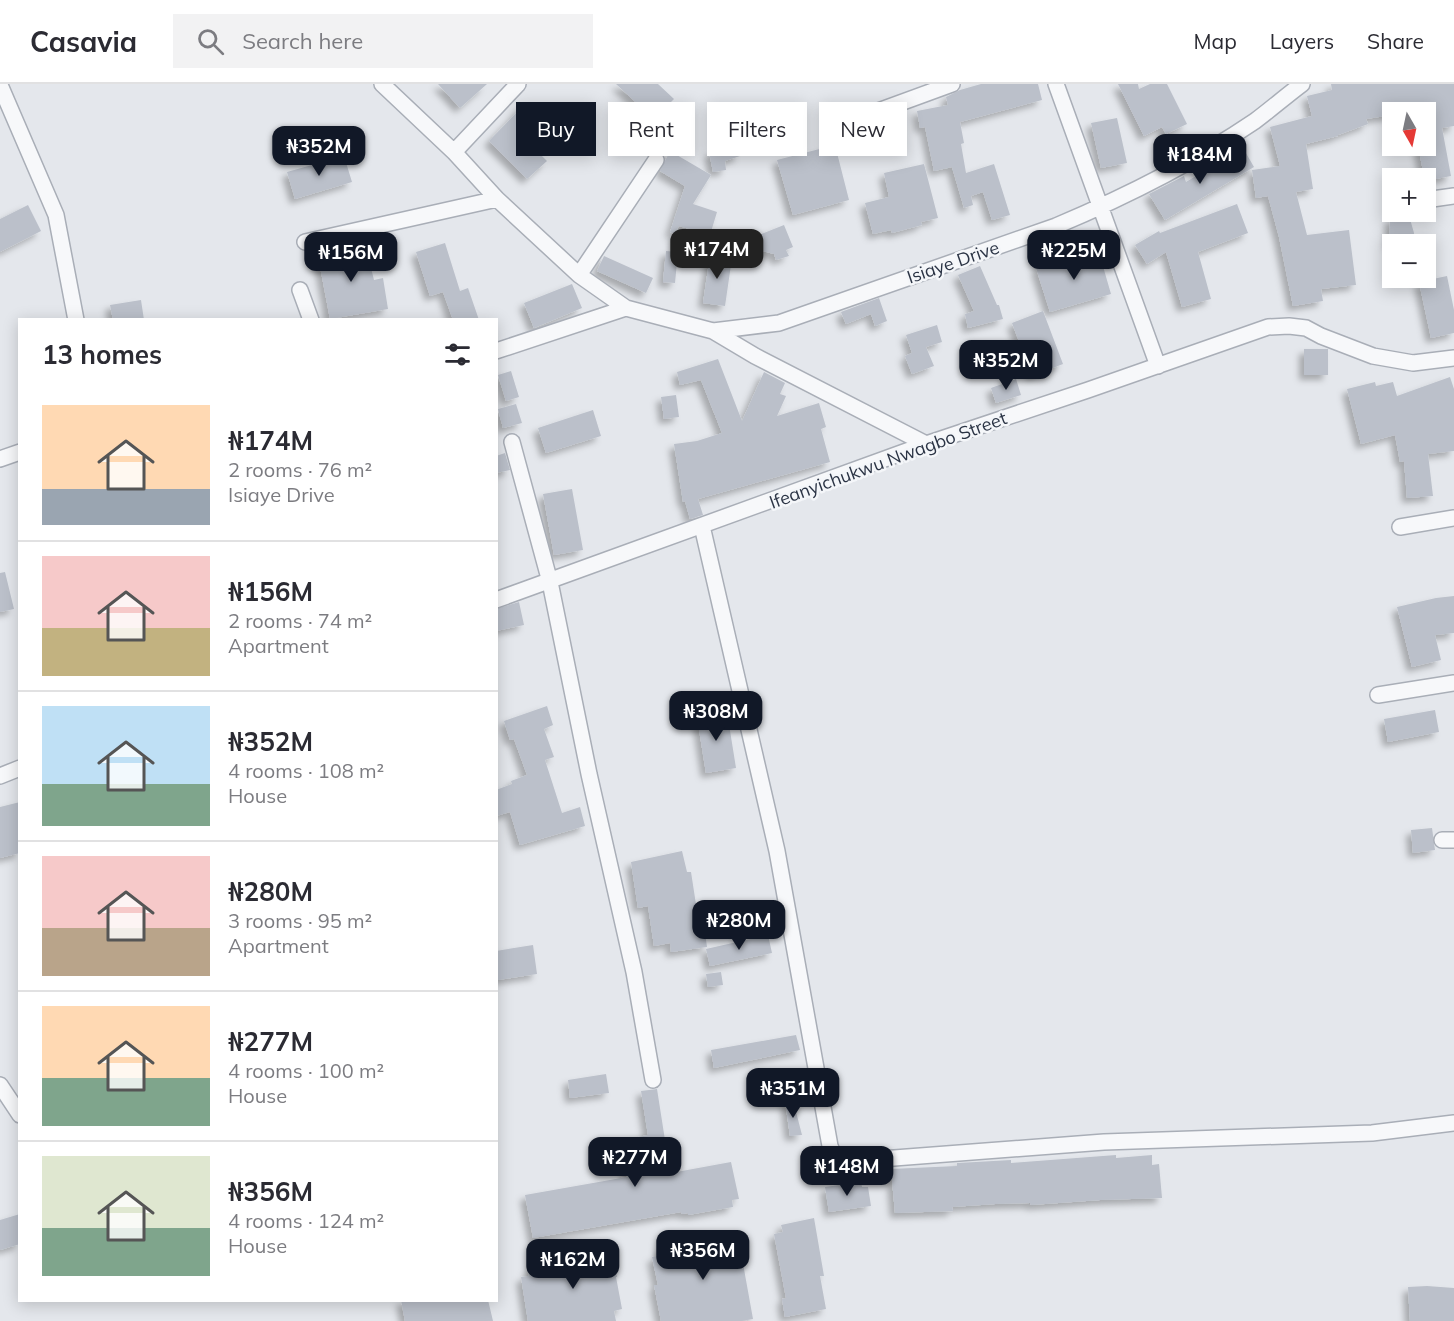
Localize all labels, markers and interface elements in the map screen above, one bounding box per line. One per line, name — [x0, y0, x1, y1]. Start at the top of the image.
search box — [173, 14, 593, 68]
text: Casavia — [30, 24, 137, 59]
icon: search — [194, 25, 227, 58]
text: Search here — [242, 27, 363, 55]
text: Map — [1194, 28, 1237, 54]
text: Layers — [1270, 28, 1334, 54]
text: Share — [1367, 28, 1424, 54]
chip: Buy — [516, 102, 596, 156]
chip: Rent — [608, 102, 695, 156]
chip: Filters — [707, 102, 807, 156]
chip: New — [819, 102, 907, 156]
north arrow — [1382, 102, 1436, 156]
map controls — [1382, 102, 1436, 288]
pin: ₦352M — [277, 126, 361, 177]
text: ₦352M — [286, 133, 352, 158]
pin: ₦184M — [1158, 134, 1242, 185]
text: ₦184M — [1167, 141, 1233, 166]
button: + — [1382, 168, 1436, 222]
pin: ₦174M — [675, 229, 759, 280]
pin: ₦225M — [1032, 230, 1116, 281]
pin: ₦156M — [309, 232, 393, 283]
button: − — [1382, 234, 1436, 288]
text: ₦174M — [684, 236, 750, 261]
street label: Isiaye Drive — [904, 236, 1002, 288]
text: ₦225M — [1041, 237, 1107, 262]
text: ₦156M — [318, 239, 384, 264]
text: 13 homes — [42, 338, 162, 371]
icon: filters — [441, 338, 474, 371]
pin: ₦352M — [964, 340, 1048, 391]
text: ₦352M — [973, 347, 1039, 372]
street label: Ifeanyichukwu Nwagbo Street — [766, 406, 1010, 514]
text: ₦174M — [228, 424, 313, 457]
icon: home — [90, 429, 162, 501]
text: 2 rooms · 76 m² — [228, 457, 372, 482]
text: Isiaye Drive — [228, 482, 335, 507]
text: ₦156M — [228, 575, 313, 608]
icon: home — [90, 580, 162, 652]
text: 2 rooms · 74 m² — [228, 608, 372, 633]
text: Apartment — [228, 633, 329, 658]
pin: ₦308M — [674, 691, 758, 742]
text: ₦308M — [683, 698, 749, 723]
text: ₦352M — [228, 725, 313, 758]
icon: home — [90, 730, 162, 802]
text: 4 rooms · 108 m² — [228, 758, 384, 783]
text: House — [228, 783, 287, 808]
text: ₦280M — [228, 875, 313, 908]
icon: home — [90, 880, 162, 952]
pin: ₦280M — [697, 900, 781, 951]
text: ₦280M — [706, 907, 772, 932]
text: 3 rooms · 95 m² — [228, 908, 372, 933]
text: Apartment — [228, 933, 329, 958]
text: ₦277M — [228, 1025, 313, 1058]
icon: home — [90, 1030, 162, 1102]
text: 4 rooms · 100 m² — [228, 1058, 384, 1083]
pin: ₦351M — [751, 1068, 835, 1119]
text: ₦351M — [760, 1075, 826, 1100]
text: House — [228, 1083, 287, 1108]
pin: ₦277M — [593, 1137, 677, 1188]
text: ₦277M — [602, 1144, 668, 1169]
pin: ₦148M — [805, 1146, 889, 1197]
text: ₦148M — [814, 1153, 880, 1178]
text: ₦356M — [228, 1175, 313, 1208]
icon: home — [90, 1180, 162, 1252]
text: 4 rooms · 124 m² — [228, 1208, 384, 1233]
pin: ₦356M — [661, 1230, 745, 1281]
text: House — [228, 1233, 287, 1258]
text: ₦356M — [670, 1237, 736, 1262]
pin: ₦162M — [531, 1239, 615, 1290]
text: ₦162M — [540, 1246, 606, 1271]

